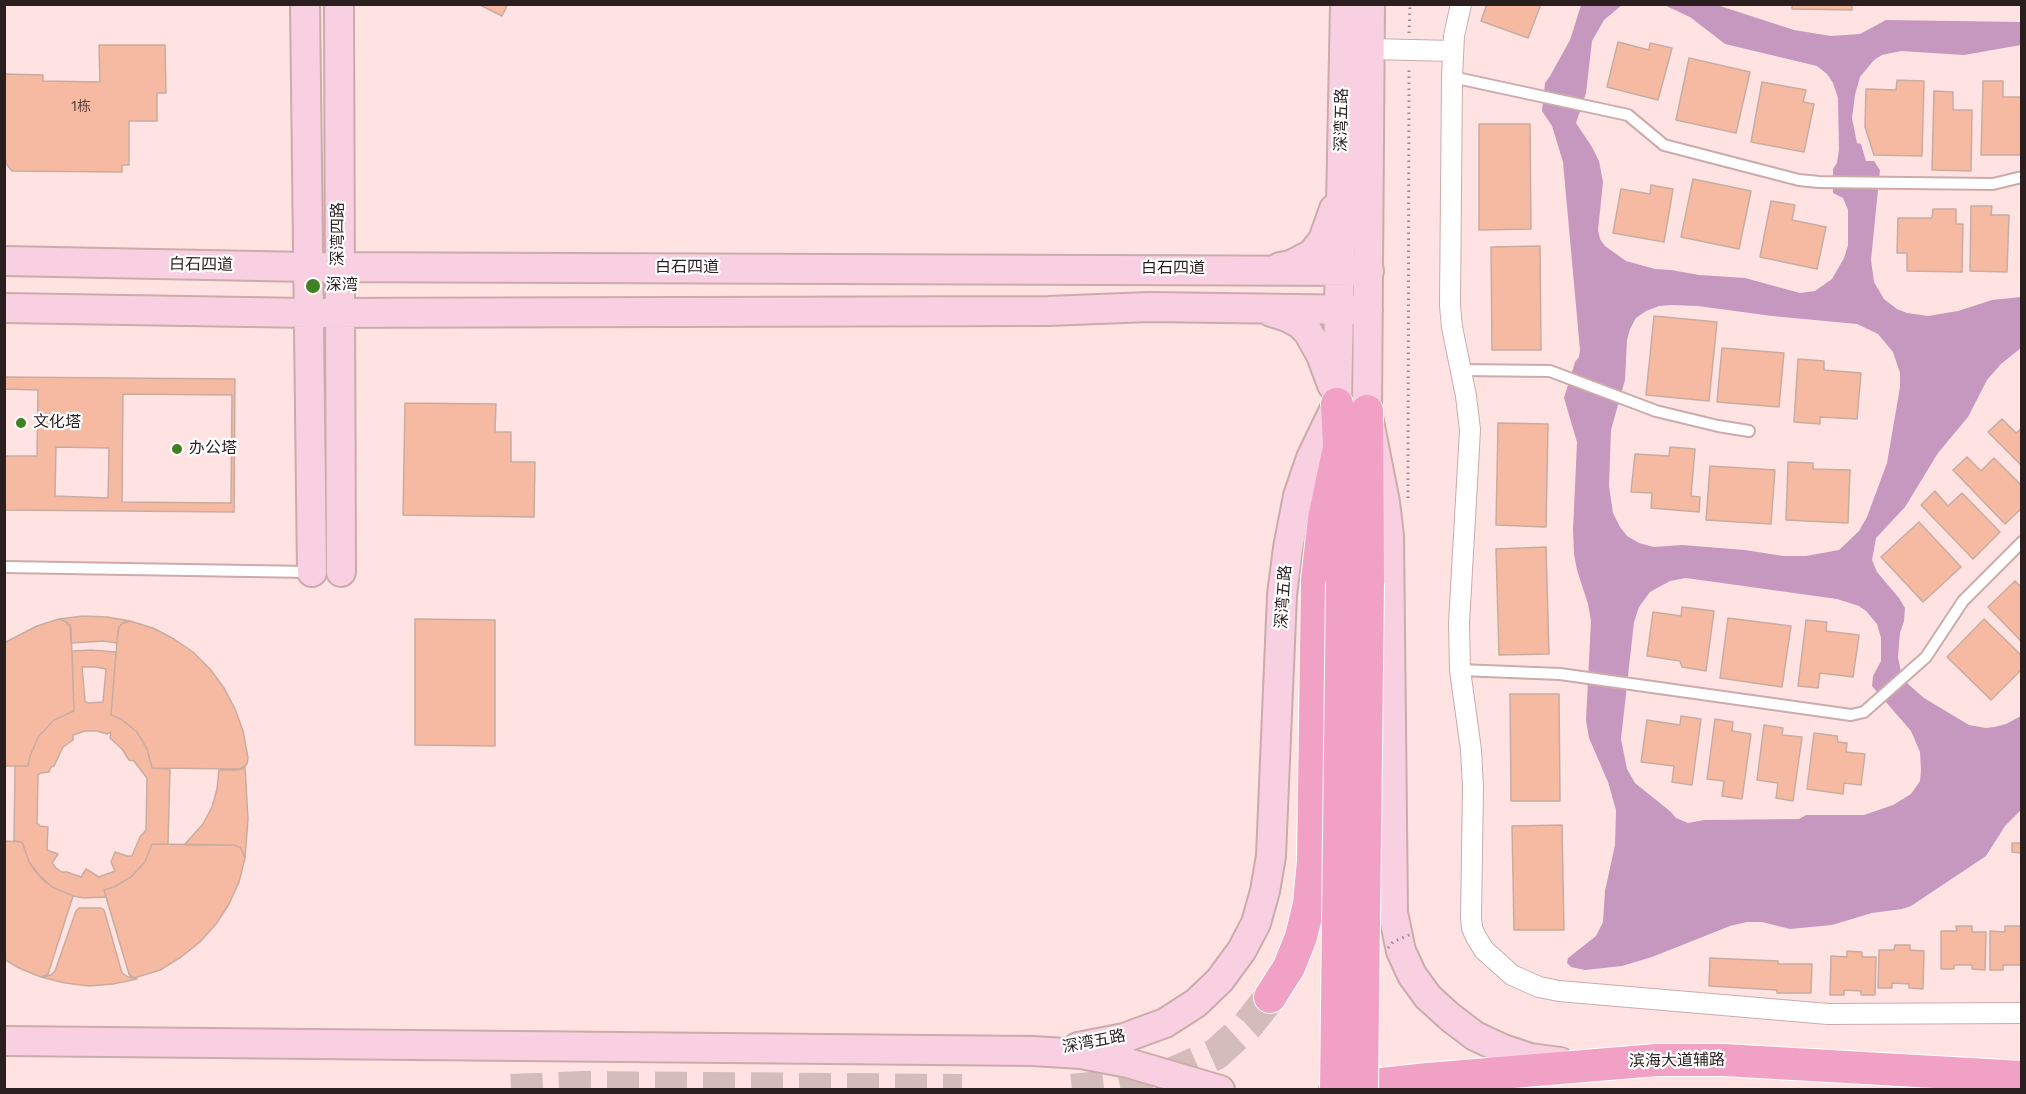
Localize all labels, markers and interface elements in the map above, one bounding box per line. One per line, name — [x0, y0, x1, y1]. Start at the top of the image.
street label: 深湾五路 — [1332, 88, 1352, 152]
house number: 1栋 — [71, 99, 91, 115]
street label: 深湾四路 — [329, 202, 349, 266]
street label: 白石四道 — [169, 255, 233, 275]
street label: 白石四道 — [655, 258, 719, 278]
street label: 白石四道 — [1141, 259, 1205, 279]
place label: 深湾 — [326, 276, 358, 296]
marker: 深湾 — [304, 277, 322, 295]
place label: 文化塔 — [33, 413, 81, 433]
marker: 文化塔 — [14, 416, 28, 430]
place label: 办公塔 — [189, 439, 237, 459]
marker: 办公塔 — [170, 442, 184, 456]
street label: 深湾五路 — [1272, 564, 1296, 630]
street label: 深湾五路 — [1061, 1026, 1127, 1058]
street label: 滨海大道辅路 — [1629, 1051, 1725, 1071]

